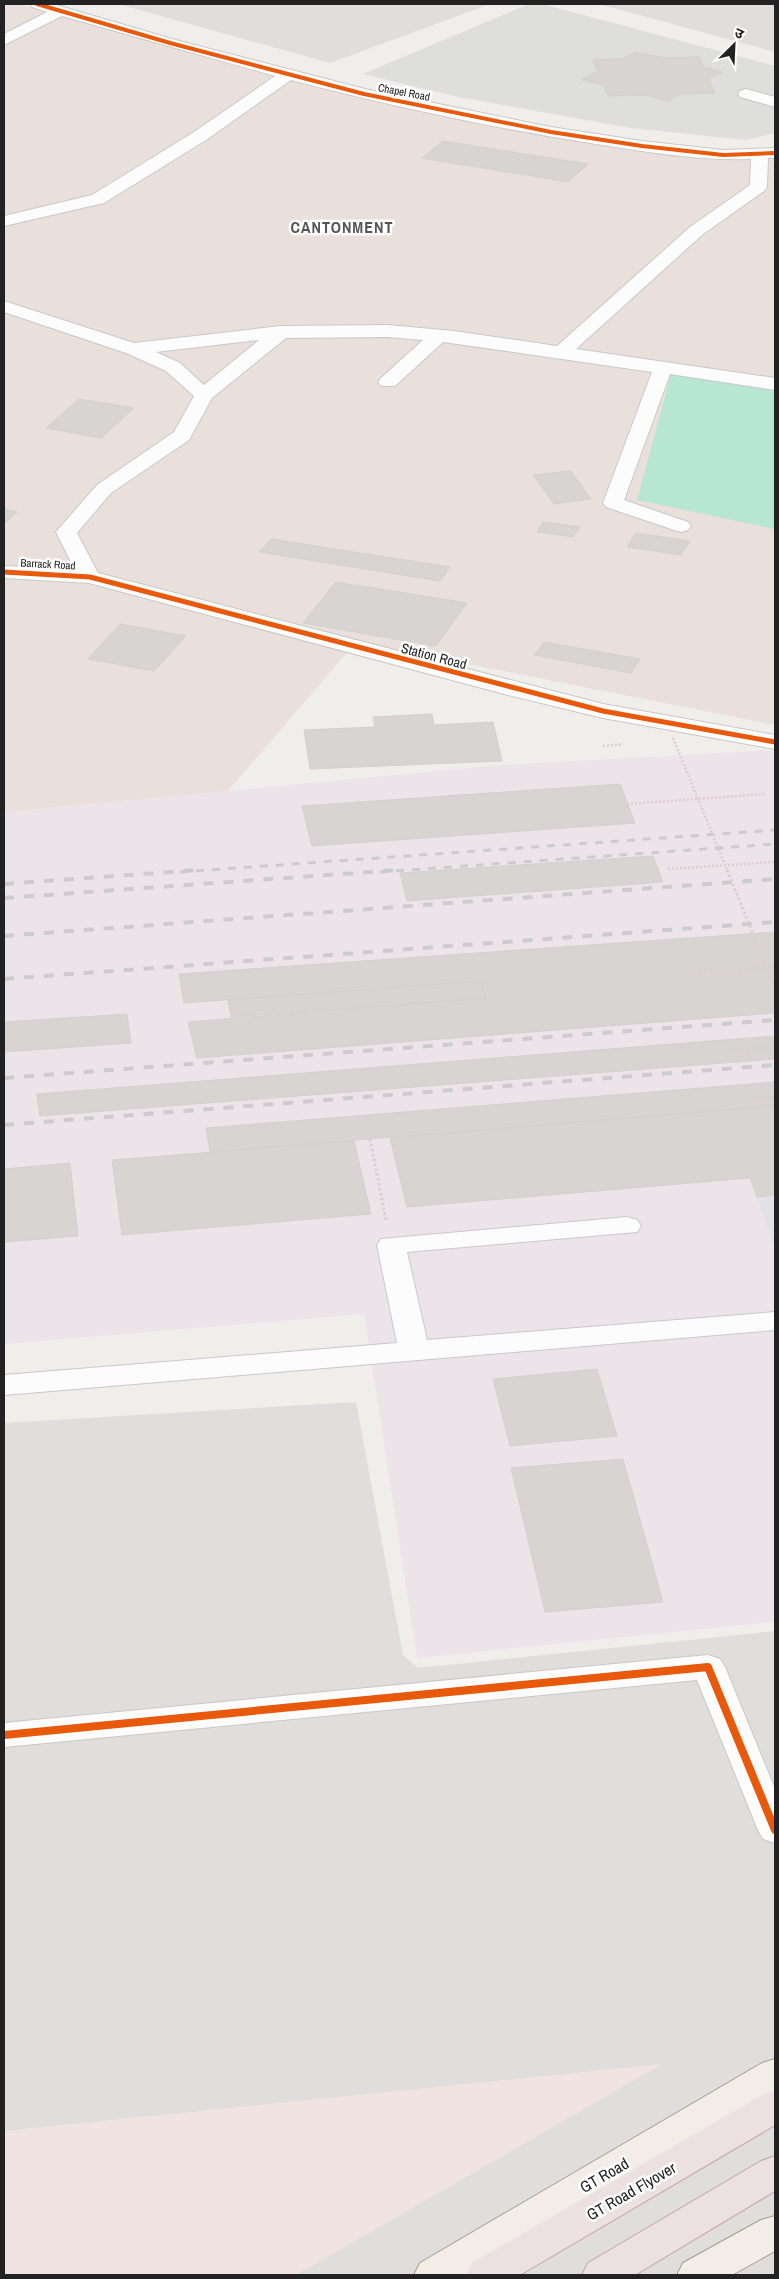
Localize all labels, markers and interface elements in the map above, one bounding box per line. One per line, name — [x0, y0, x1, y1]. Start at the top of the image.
north arrow — [709, 20, 759, 70]
text: उ — [732, 23, 747, 43]
street label: Chapel Road — [377, 80, 431, 104]
district label: CANTONMENT — [290, 216, 394, 238]
street label: Barrack Road — [20, 556, 76, 572]
street label: Station Road — [399, 639, 469, 673]
street label: GT Road — [576, 2152, 632, 2198]
street label: GT Road Flyover — [582, 2156, 680, 2225]

